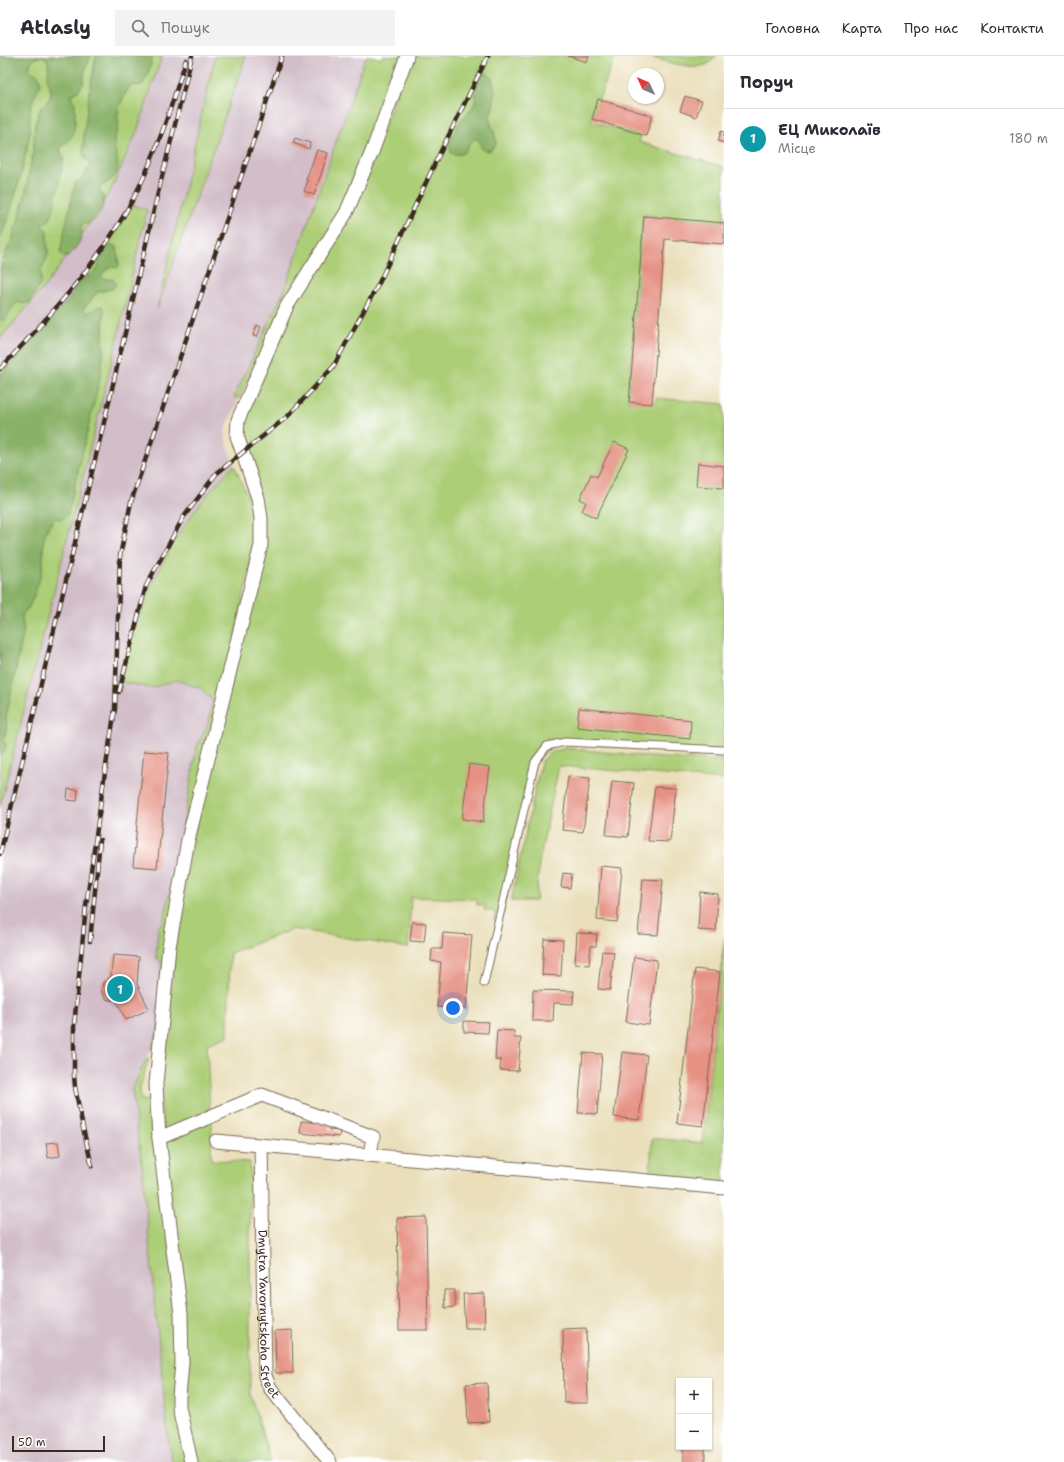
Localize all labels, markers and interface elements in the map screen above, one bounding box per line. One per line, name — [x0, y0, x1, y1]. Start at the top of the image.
search box — [115, 10, 395, 46]
text: Atlasly — [20, 15, 91, 40]
icon: search — [129, 17, 151, 39]
text: Пошук — [161, 18, 210, 38]
text: Головна — [765, 19, 820, 37]
text: Карта — [842, 19, 882, 37]
text: Про нас — [904, 19, 958, 37]
text: Контакти — [980, 19, 1044, 37]
north arrow — [628, 68, 664, 104]
text: Поруч — [740, 71, 793, 93]
text: ЕЦ Миколаїв — [778, 120, 881, 140]
text: 1 — [750, 130, 756, 147]
text: 180 m — [1009, 130, 1048, 147]
text: Місце — [778, 140, 816, 157]
pin: 1 — [107, 974, 133, 1004]
your location — [443, 998, 463, 1018]
street label: Dmytra Yavornytskoho Street — [254, 1230, 283, 1402]
map controls — [676, 1378, 712, 1450]
button: + — [676, 1378, 712, 1414]
button: − — [676, 1414, 712, 1450]
scale bar — [12, 1434, 105, 1453]
text: 50 m — [18, 1435, 46, 1450]

